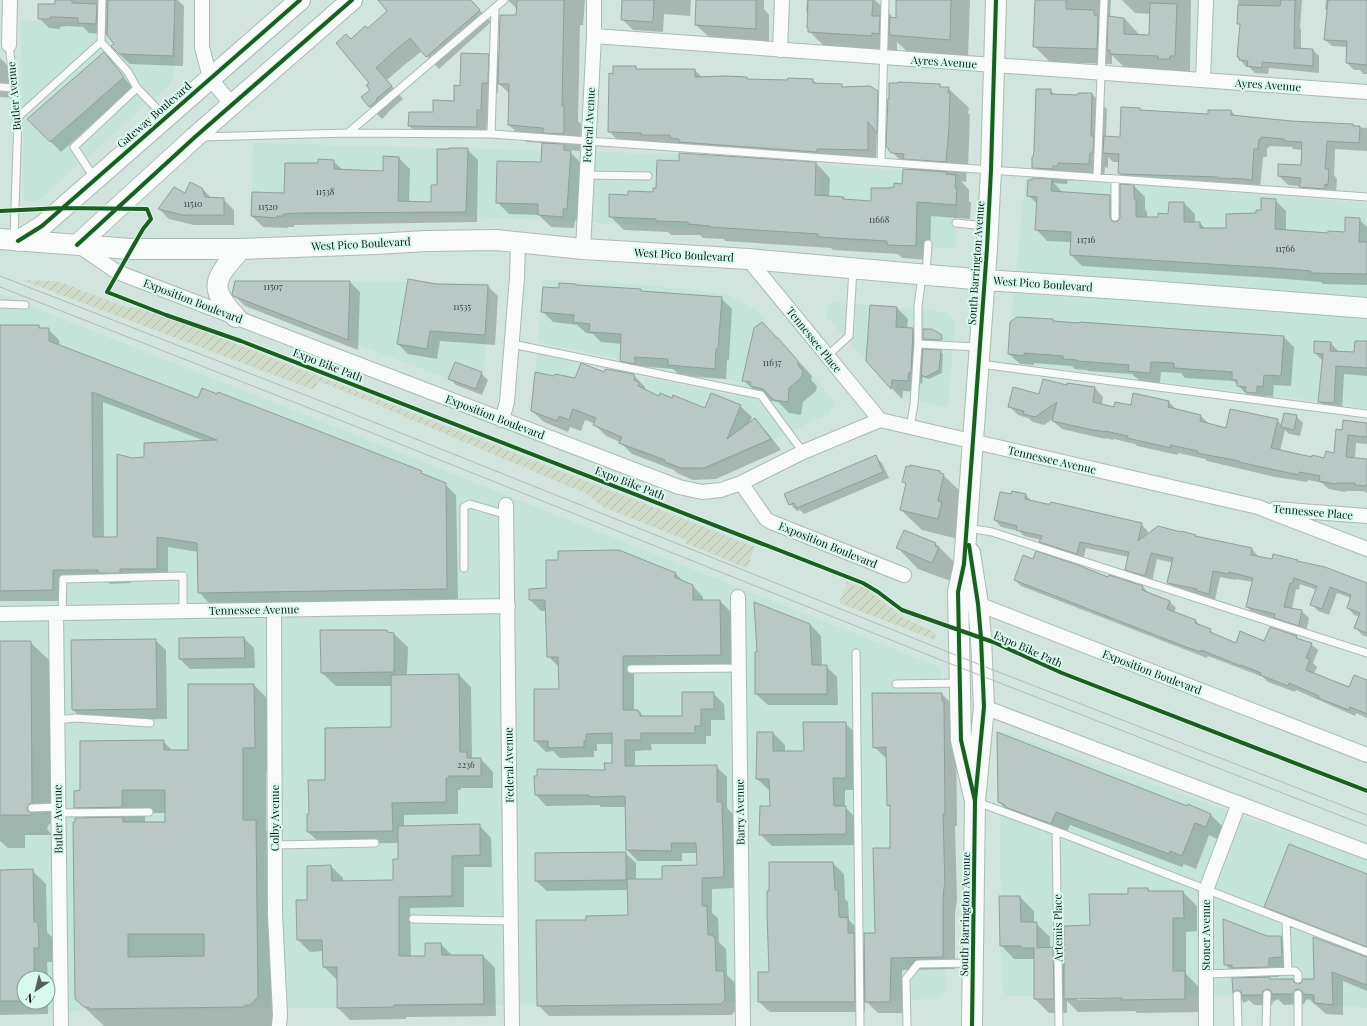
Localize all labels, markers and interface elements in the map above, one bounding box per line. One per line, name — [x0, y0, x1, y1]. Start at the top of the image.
street label: Ayres Avenue — [909, 52, 978, 71]
street label: Butler Avenue — [3, 61, 24, 131]
street label: Ayres Avenue — [1233, 75, 1302, 94]
street label: Gateway Boulevard — [113, 78, 195, 151]
street label: Federal Avenue — [579, 86, 598, 163]
house number: 11538 — [315, 185, 335, 197]
house number: 11510 — [183, 197, 203, 209]
house number: 11520 — [258, 200, 278, 212]
street label: South Barrington Avenue — [964, 200, 987, 325]
house number: 11668 — [869, 213, 890, 225]
street label: West Pico Boulevard — [310, 233, 412, 254]
house number: 11716 — [1077, 233, 1095, 245]
house number: 11766 — [1275, 242, 1295, 254]
street label: West Pico Boulevard — [633, 244, 735, 265]
street label: West Pico Boulevard — [992, 272, 1094, 294]
street label: Exposition Boulevard — [141, 275, 245, 327]
house number: 11507 — [263, 280, 283, 292]
house number: 11535 — [453, 300, 471, 312]
street label: Tennessee Place — [783, 304, 846, 376]
street label: Expo Bike Path — [291, 344, 366, 385]
house number: 11637 — [762, 356, 782, 368]
street label: Exposition Boulevard — [443, 391, 547, 443]
street label: Tennessee Avenue — [1006, 442, 1098, 477]
street label: Expo Bike Path — [593, 462, 668, 503]
street label: Tennessee Place — [1272, 501, 1354, 523]
street label: Exposition Boulevard — [777, 518, 880, 571]
street label: Tennessee Avenue — [209, 601, 300, 618]
street label: Expo Bike Path — [991, 627, 1065, 671]
street label: Exposition Boulevard — [1100, 646, 1204, 698]
street label: Federal Avenue — [500, 727, 517, 803]
house number: 2236 — [457, 758, 475, 770]
street label: Barry Avenue — [731, 778, 748, 845]
street label: Butler Avenue — [49, 784, 66, 854]
street label: Colby Avenue — [267, 784, 282, 851]
street label: South Barrington Avenue — [956, 851, 973, 976]
street label: Artemis Place — [1049, 894, 1066, 963]
street label: Stoner Avenue — [1198, 899, 1213, 971]
north arrow — [16, 970, 56, 1010]
text: N — [22, 990, 38, 1007]

